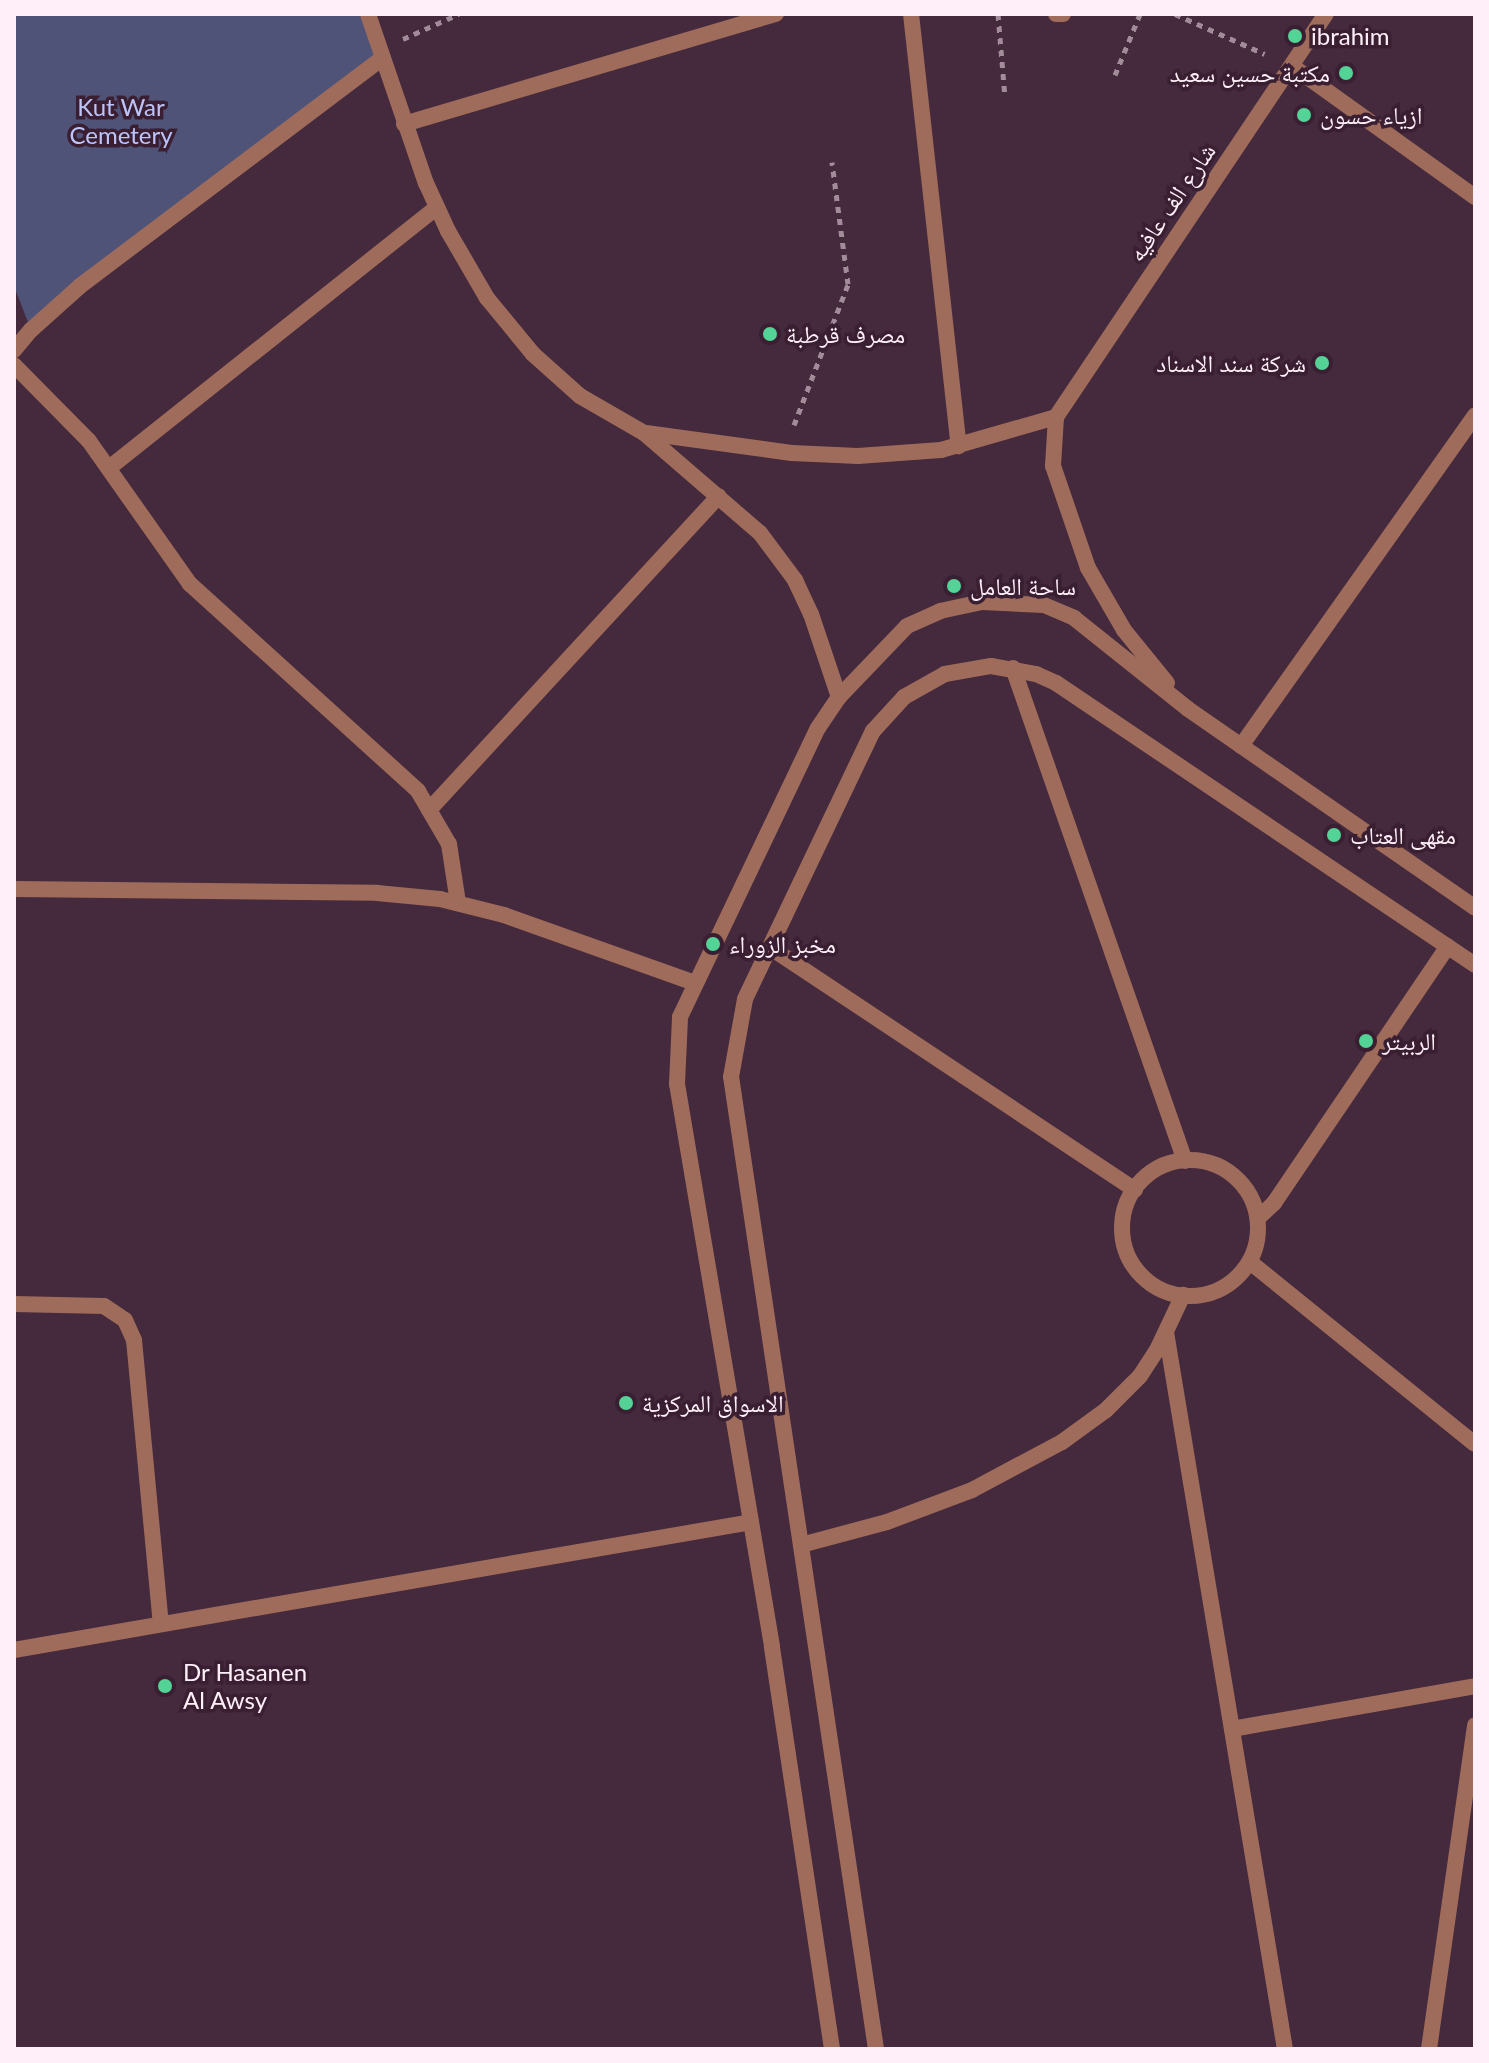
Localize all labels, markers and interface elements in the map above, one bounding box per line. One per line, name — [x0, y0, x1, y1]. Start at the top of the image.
place label: ibrahim — [1311, 22, 1390, 50]
marker: ibrahim — [1286, 27, 1304, 45]
place label: مكتبة حسين سعيد — [1170, 59, 1330, 87]
marker: مكتبة حسين سعيد — [1337, 64, 1355, 82]
park label: Kut War Cemetery — [69, 93, 173, 149]
place label: ازياء حسون — [1320, 101, 1422, 129]
marker: ازياء حسون — [1295, 106, 1313, 124]
street label: شارع الف عافيه — [1121, 138, 1221, 266]
place label: مصرف قرطبة — [786, 320, 905, 348]
marker: مصرف قرطبة — [761, 325, 779, 343]
place label: شركة سند الاسناد — [1156, 349, 1306, 377]
marker: شركة سند الاسناد — [1313, 354, 1331, 372]
place label: ساحة العامل — [970, 572, 1076, 600]
marker: ساحة العامل — [945, 577, 963, 595]
place label: مقهى العتاب — [1350, 821, 1456, 849]
marker: مقهى العتاب — [1325, 826, 1343, 844]
place label: مخبز الزوراء — [729, 930, 836, 958]
marker: مخبز الزوراء — [704, 935, 722, 953]
place label: الربيتر — [1382, 1027, 1436, 1055]
marker: الربيتر — [1357, 1032, 1375, 1050]
place label: الاسواق المركزية — [642, 1389, 784, 1417]
marker: الاسواق المركزية — [617, 1394, 635, 1412]
place label: Dr Hasanen Al Awsy — [183, 1658, 308, 1714]
marker: Dr Hasanen Al Awsy — [154, 1675, 176, 1697]

